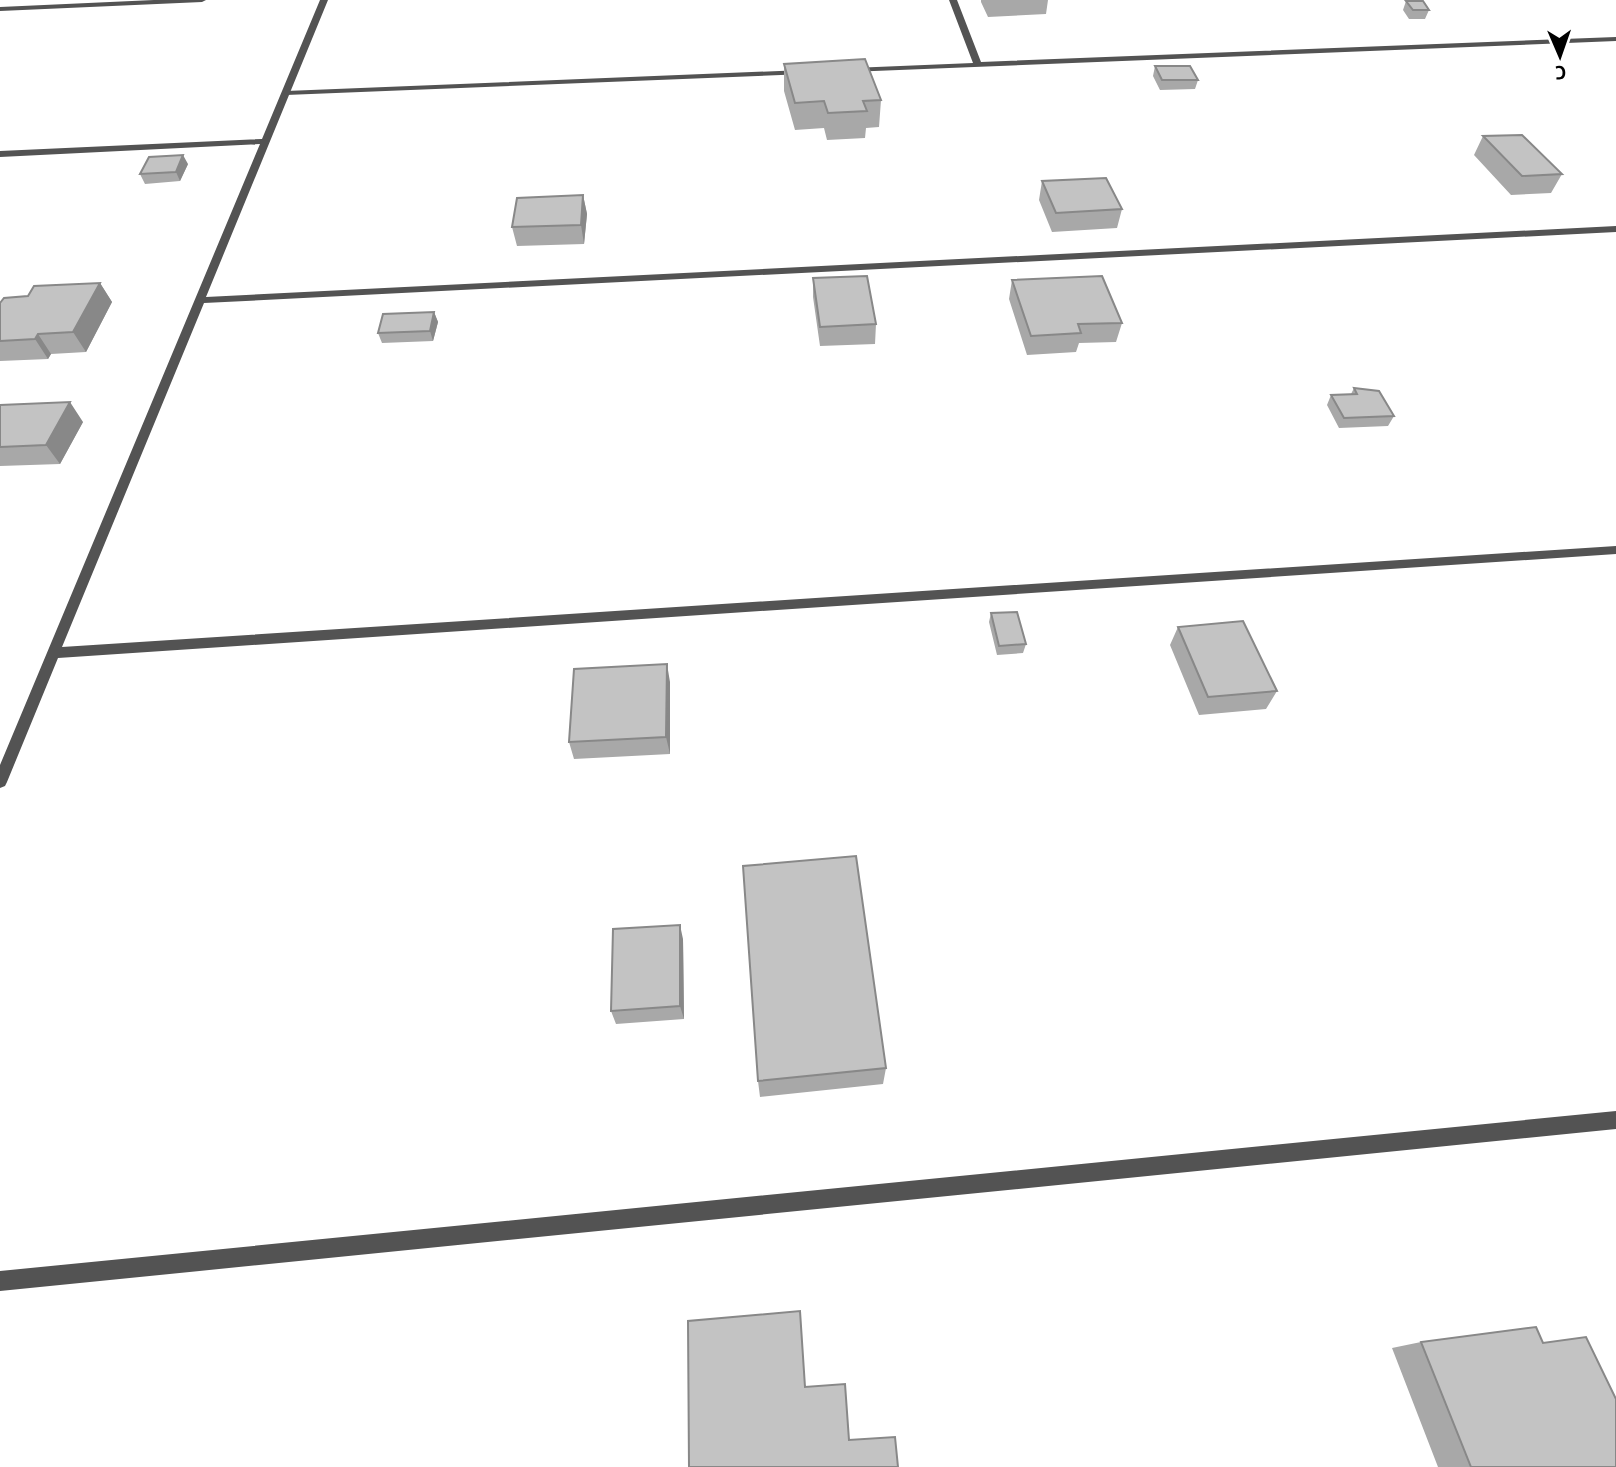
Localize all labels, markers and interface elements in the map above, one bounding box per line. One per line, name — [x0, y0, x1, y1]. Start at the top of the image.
north arrow — [1525, 21, 1595, 91]
text: С — [1554, 61, 1566, 85]

